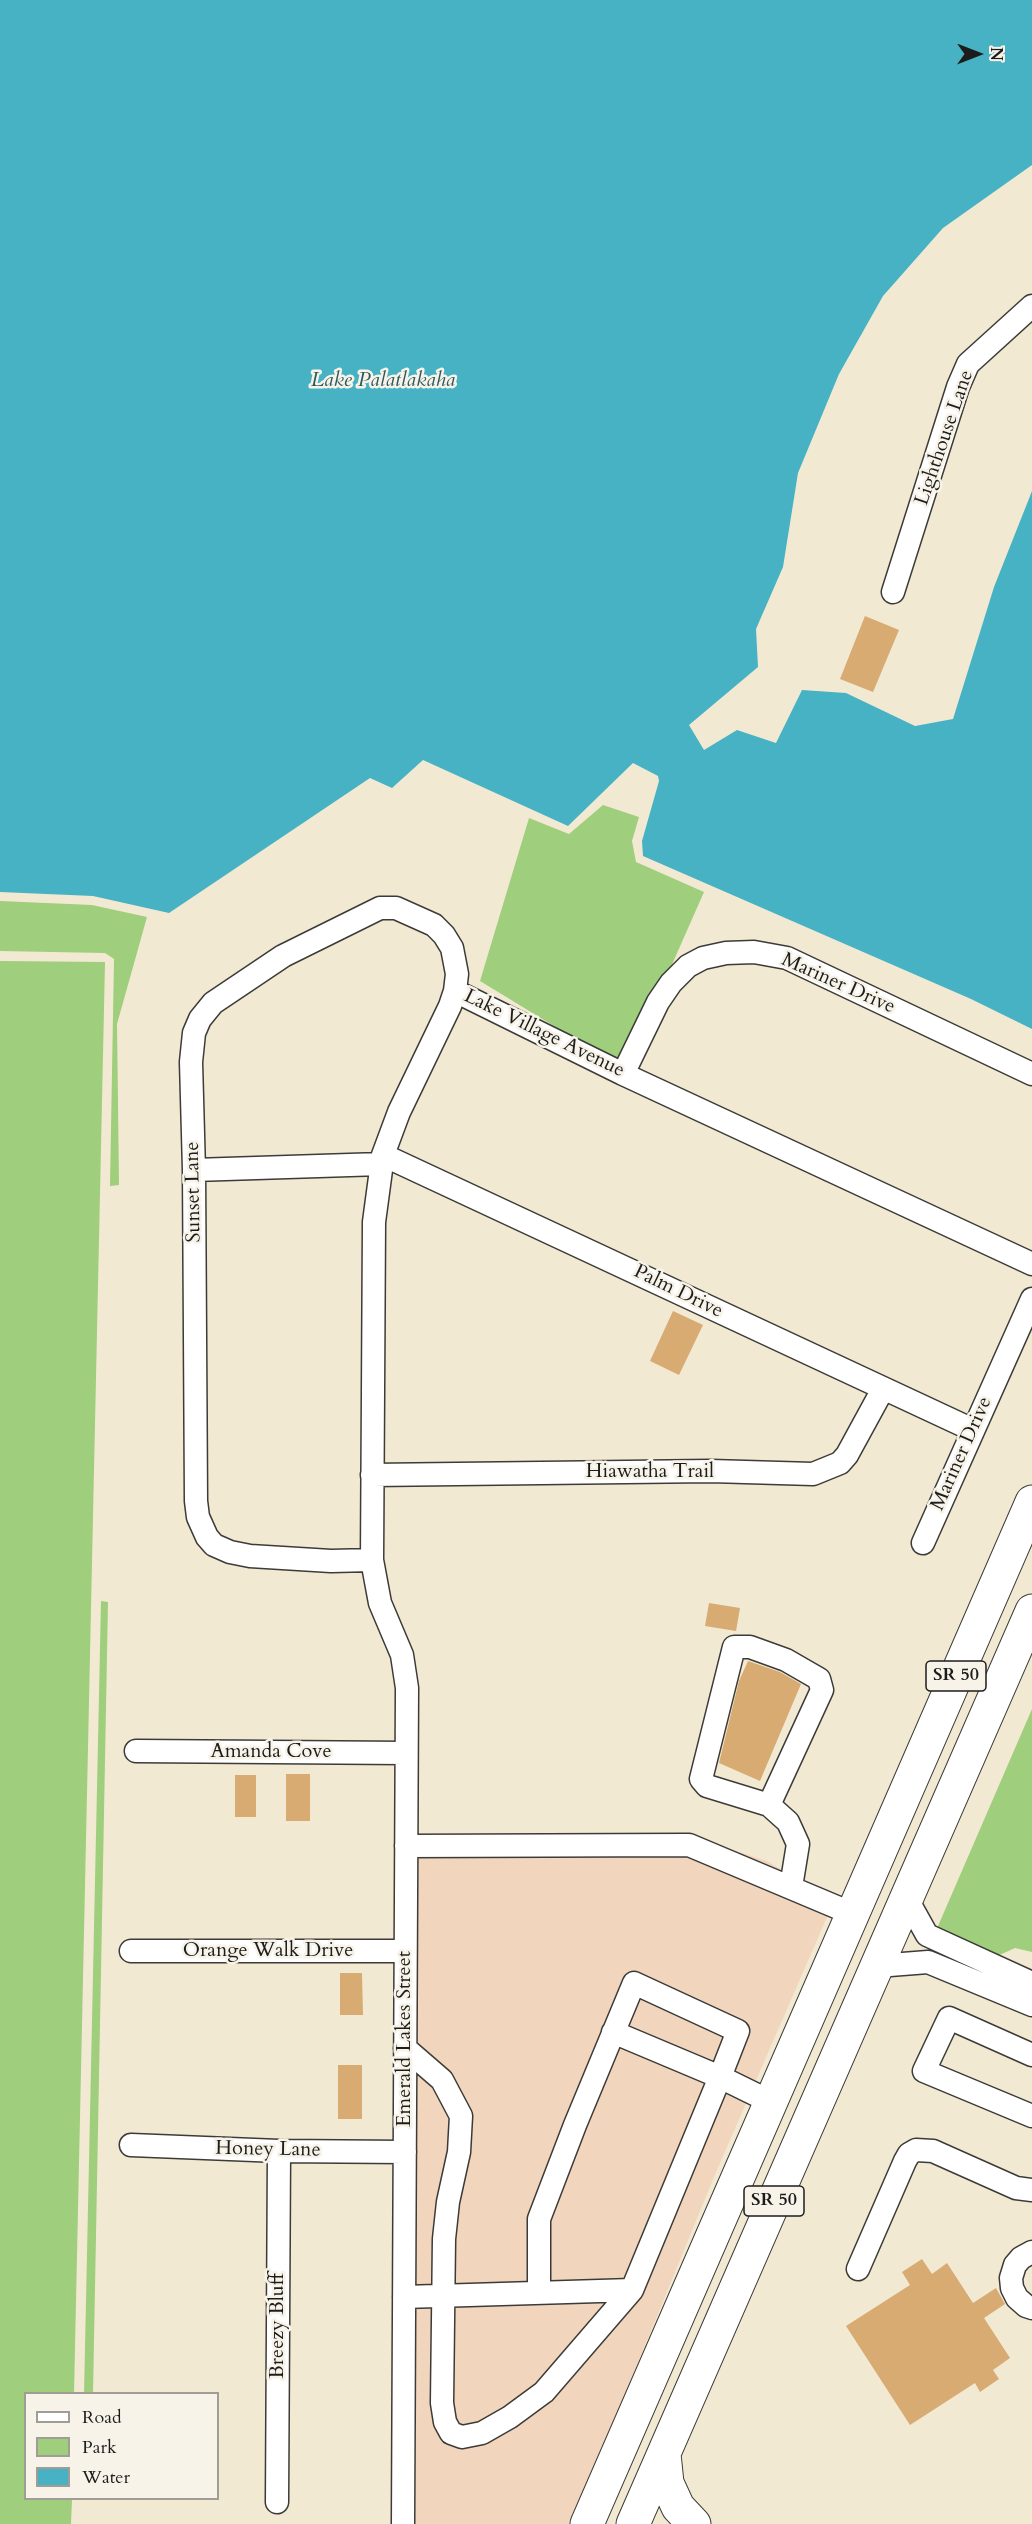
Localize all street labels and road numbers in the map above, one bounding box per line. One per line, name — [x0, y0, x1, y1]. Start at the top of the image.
street label: Lighthouse Lane — [911, 367, 979, 509]
street label: Mariner Drive — [777, 948, 899, 1020]
street label: Lake Village Avenue — [460, 985, 628, 1083]
street label: Sunset Lane — [181, 1141, 207, 1243]
street label: Palm Drive — [630, 1260, 726, 1324]
street label: Mariner Drive — [926, 1393, 998, 1515]
street label: Hiawatha Trail — [586, 1460, 714, 1484]
road number: SR 50 — [926, 1661, 986, 1691]
street label: Amanda Cove — [210, 1740, 332, 1764]
street label: Orange Walk Drive — [183, 1939, 353, 1963]
street label: Emerald Lakes Street — [393, 1951, 417, 2127]
street label: Honey Lane — [215, 2137, 321, 2163]
road number: SR 50 — [744, 2186, 804, 2216]
street label: Breezy Bluff — [266, 2273, 290, 2379]

